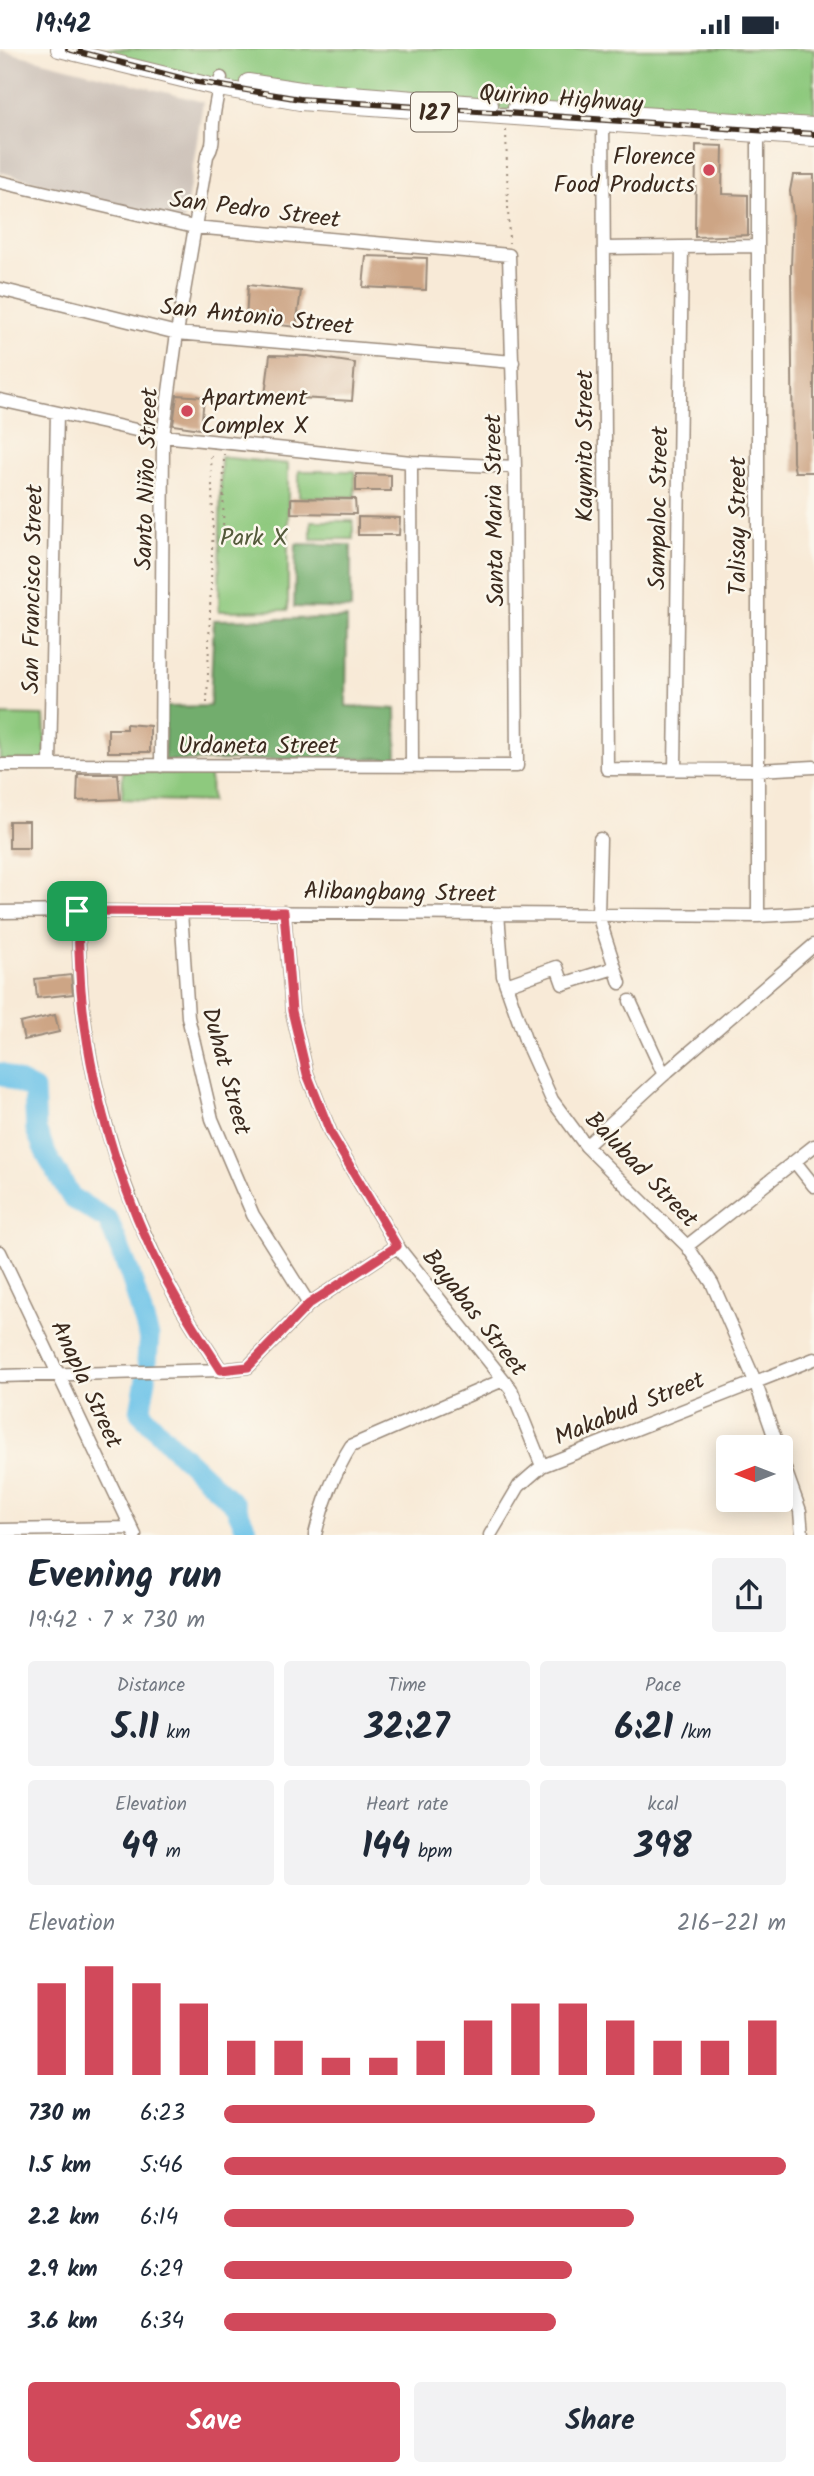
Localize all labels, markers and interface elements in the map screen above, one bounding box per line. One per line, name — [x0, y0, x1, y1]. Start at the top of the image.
text: 19:42 — [35, 4, 92, 46]
street label: Quirino Highway — [478, 74, 645, 125]
road number: 127 — [411, 93, 457, 131]
place label: Florence Food Products — [554, 138, 695, 205]
marker: Florence Food Products — [701, 162, 717, 178]
street label: San Pedro Street — [167, 181, 343, 240]
street label: San Antonio Street — [158, 288, 356, 347]
street label: Kaymito Street — [566, 369, 605, 522]
place label: Apartment Complex X — [201, 379, 309, 446]
street label: Santo Niño Street — [125, 386, 170, 571]
marker: Apartment Complex X — [179, 403, 195, 419]
street label: Santa Maria Street — [474, 413, 517, 607]
street label: Sampaloc Street — [639, 425, 680, 590]
street label: Talisay Street — [719, 456, 758, 595]
street label: San Francisco Street — [12, 483, 55, 694]
park label: Park X — [220, 519, 289, 558]
street label: Urdaneta Street — [178, 727, 339, 766]
street label: Alibangbang Street — [303, 872, 497, 915]
pin — [47, 881, 107, 941]
icon: arrive — [58, 892, 96, 930]
street label: Duhat Street — [190, 1003, 262, 1140]
street label: Balubad Street — [575, 1102, 708, 1238]
street label: Bayabas Street — [411, 1240, 537, 1386]
street label: Anapla Street — [39, 1314, 133, 1456]
street label: Makabud Street — [548, 1361, 711, 1457]
north arrow — [716, 1435, 793, 1512]
map controls — [716, 1435, 793, 1512]
text: Evening run — [28, 1547, 222, 1607]
button: share — [712, 1558, 786, 1632]
text: 19:42 · 7 × 730 m — [28, 1603, 205, 1639]
text: Distance — [117, 1671, 185, 1701]
text: Time — [388, 1671, 426, 1701]
text: Pace — [645, 1671, 681, 1701]
text: 5.11 — [112, 1701, 159, 1757]
text: 32:27 — [364, 1701, 450, 1757]
text: 6:21 — [615, 1701, 673, 1757]
text: km — [159, 1718, 190, 1748]
text: /km — [673, 1718, 711, 1748]
text: Elevation — [115, 1790, 187, 1820]
text: Heart rate — [366, 1790, 448, 1820]
text: kcal — [648, 1790, 678, 1820]
text: 49 — [121, 1820, 158, 1876]
text: 144 — [362, 1820, 410, 1876]
text: 398 — [634, 1820, 692, 1876]
text: m — [158, 1837, 181, 1867]
text: bpm — [410, 1837, 452, 1867]
text: Elevation — [28, 1906, 115, 1942]
text: 216–221 m — [677, 1906, 786, 1942]
text: 730 m — [28, 2096, 91, 2132]
text: 6:23 — [140, 2096, 185, 2132]
text: 1.5 km — [28, 2148, 91, 2184]
text: 5:46 — [140, 2148, 183, 2184]
text: 2.2 km — [28, 2200, 99, 2236]
text: 6:14 — [140, 2200, 178, 2236]
text: 2.9 km — [28, 2252, 98, 2288]
text: 6:29 — [140, 2252, 183, 2288]
text: 3.6 km — [28, 2304, 98, 2340]
text: 6:34 — [140, 2304, 184, 2340]
button: Save — [28, 2382, 400, 2462]
button: Share — [414, 2382, 786, 2462]

